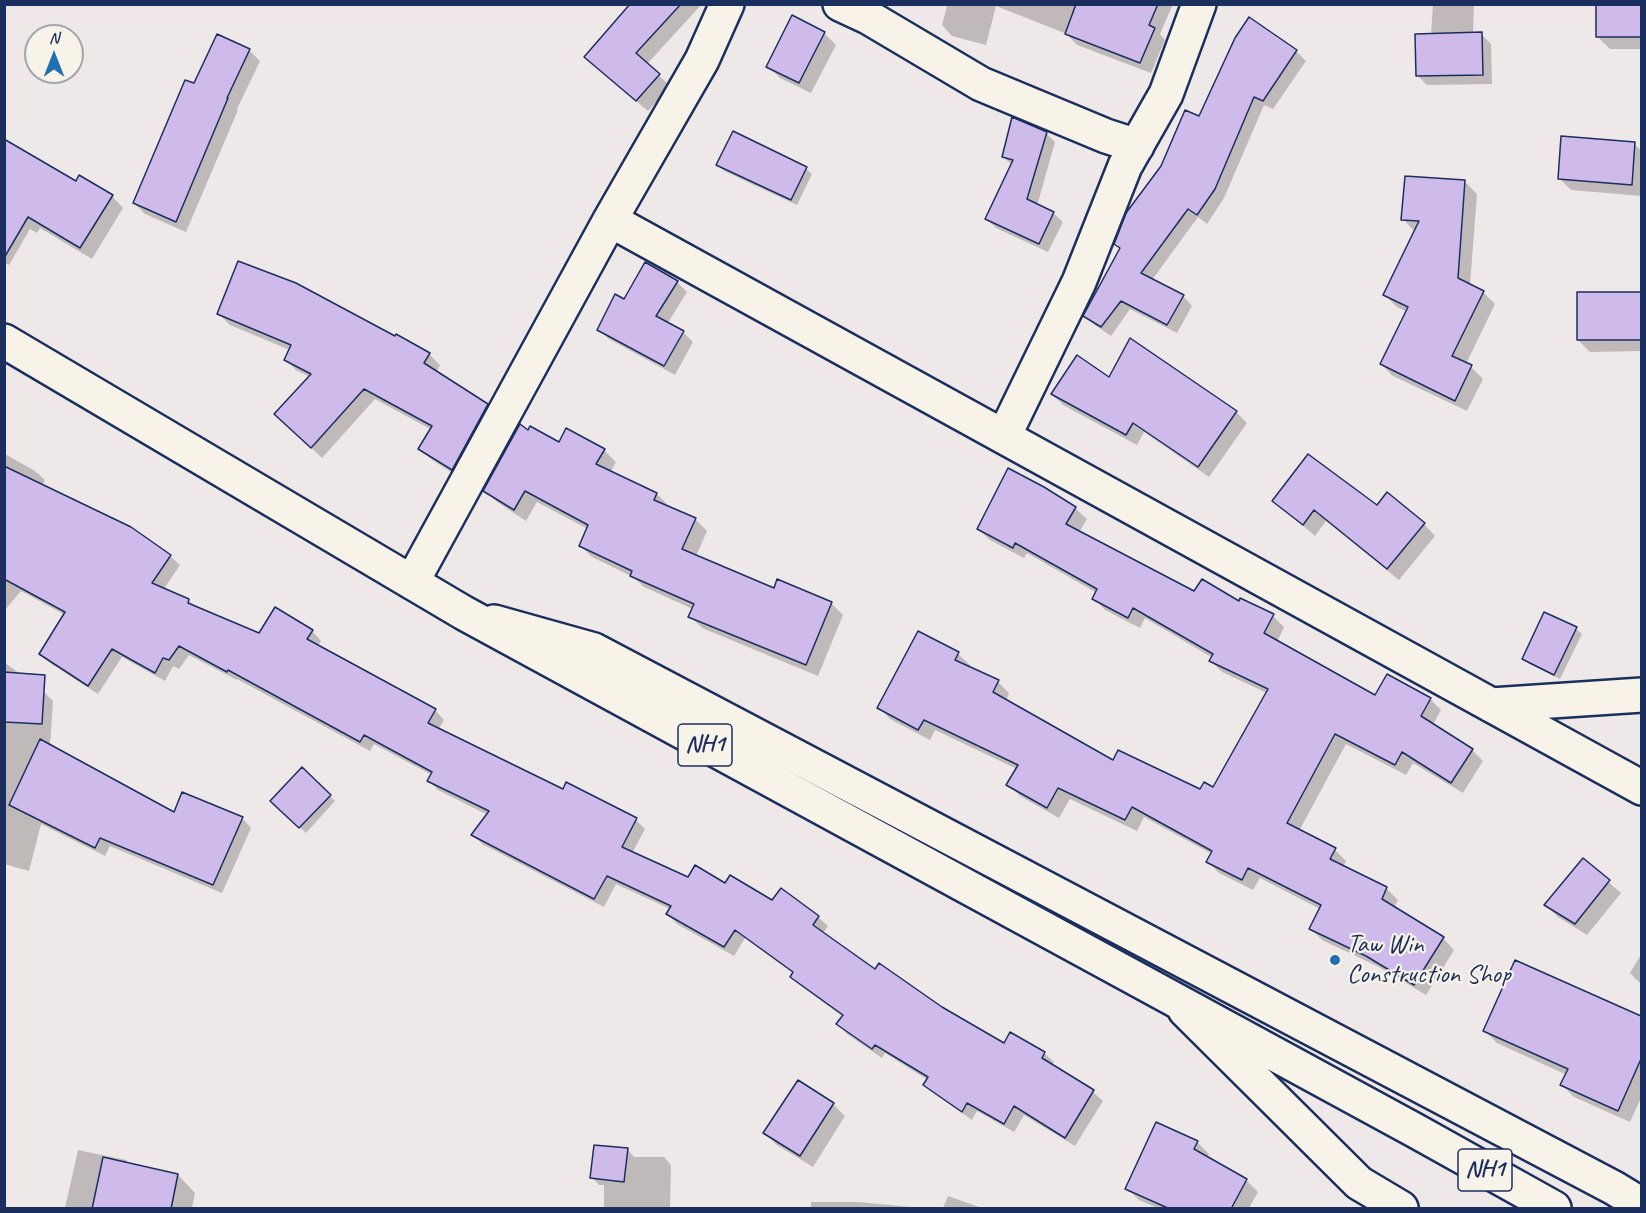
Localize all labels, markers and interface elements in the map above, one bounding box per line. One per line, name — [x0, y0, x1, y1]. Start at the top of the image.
north arrow — [24, 24, 84, 84]
text: N — [49, 28, 59, 48]
road number: NH1 — [678, 724, 732, 766]
place label: Taw Win Construction Shop — [1347, 929, 1511, 990]
marker: Taw Win Construction Shop — [1328, 953, 1342, 967]
road number: NH1 — [1458, 1149, 1512, 1191]

